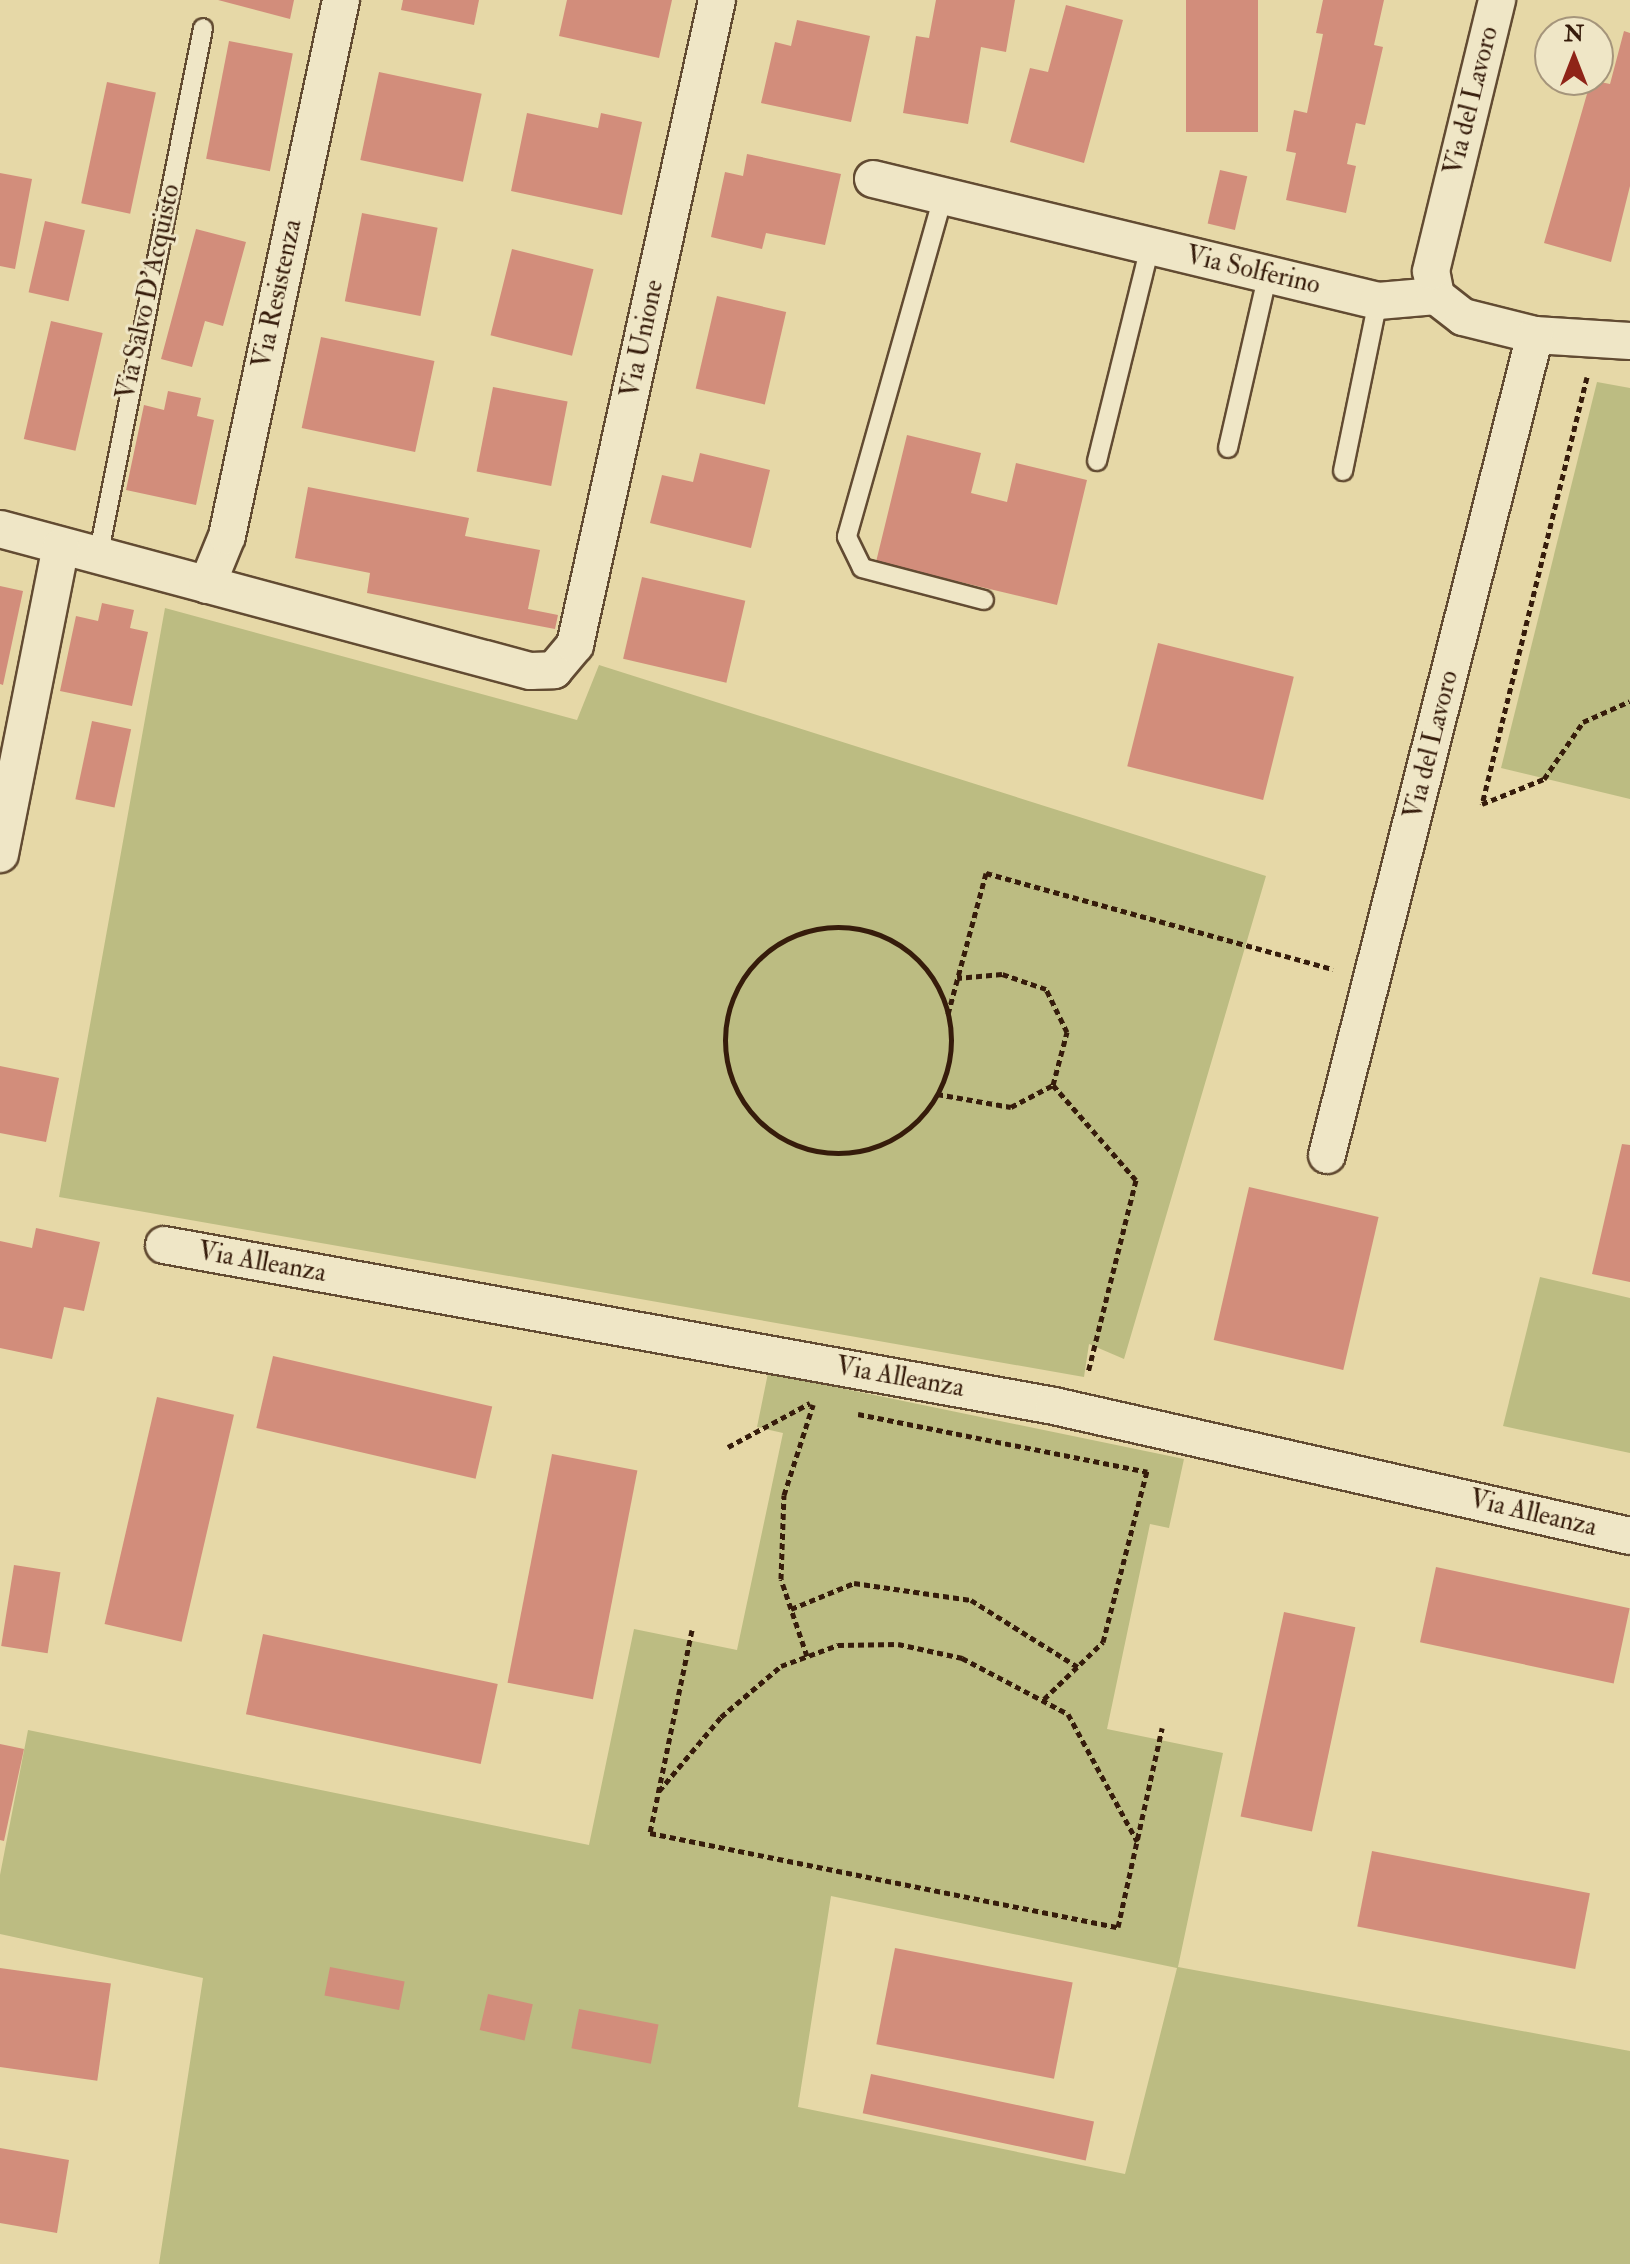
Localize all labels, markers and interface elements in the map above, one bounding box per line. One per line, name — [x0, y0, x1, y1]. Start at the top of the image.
north arrow — [1534, 16, 1614, 96]
text: N — [1564, 20, 1584, 48]
street label: Via del Lavoro — [1438, 24, 1506, 178]
street label: Via Salvo D'Acquisto — [111, 181, 187, 403]
street label: Via Resistenza — [247, 217, 309, 371]
street label: Via Solferino — [1183, 240, 1323, 302]
street label: Via Unione — [615, 277, 671, 401]
street label: Via del Lavoro — [1398, 668, 1466, 822]
street label: Via Alleanza — [196, 1236, 328, 1290]
street label: Via Alleanza — [834, 1351, 966, 1405]
street label: Via Alleanza — [1466, 1484, 1600, 1544]

